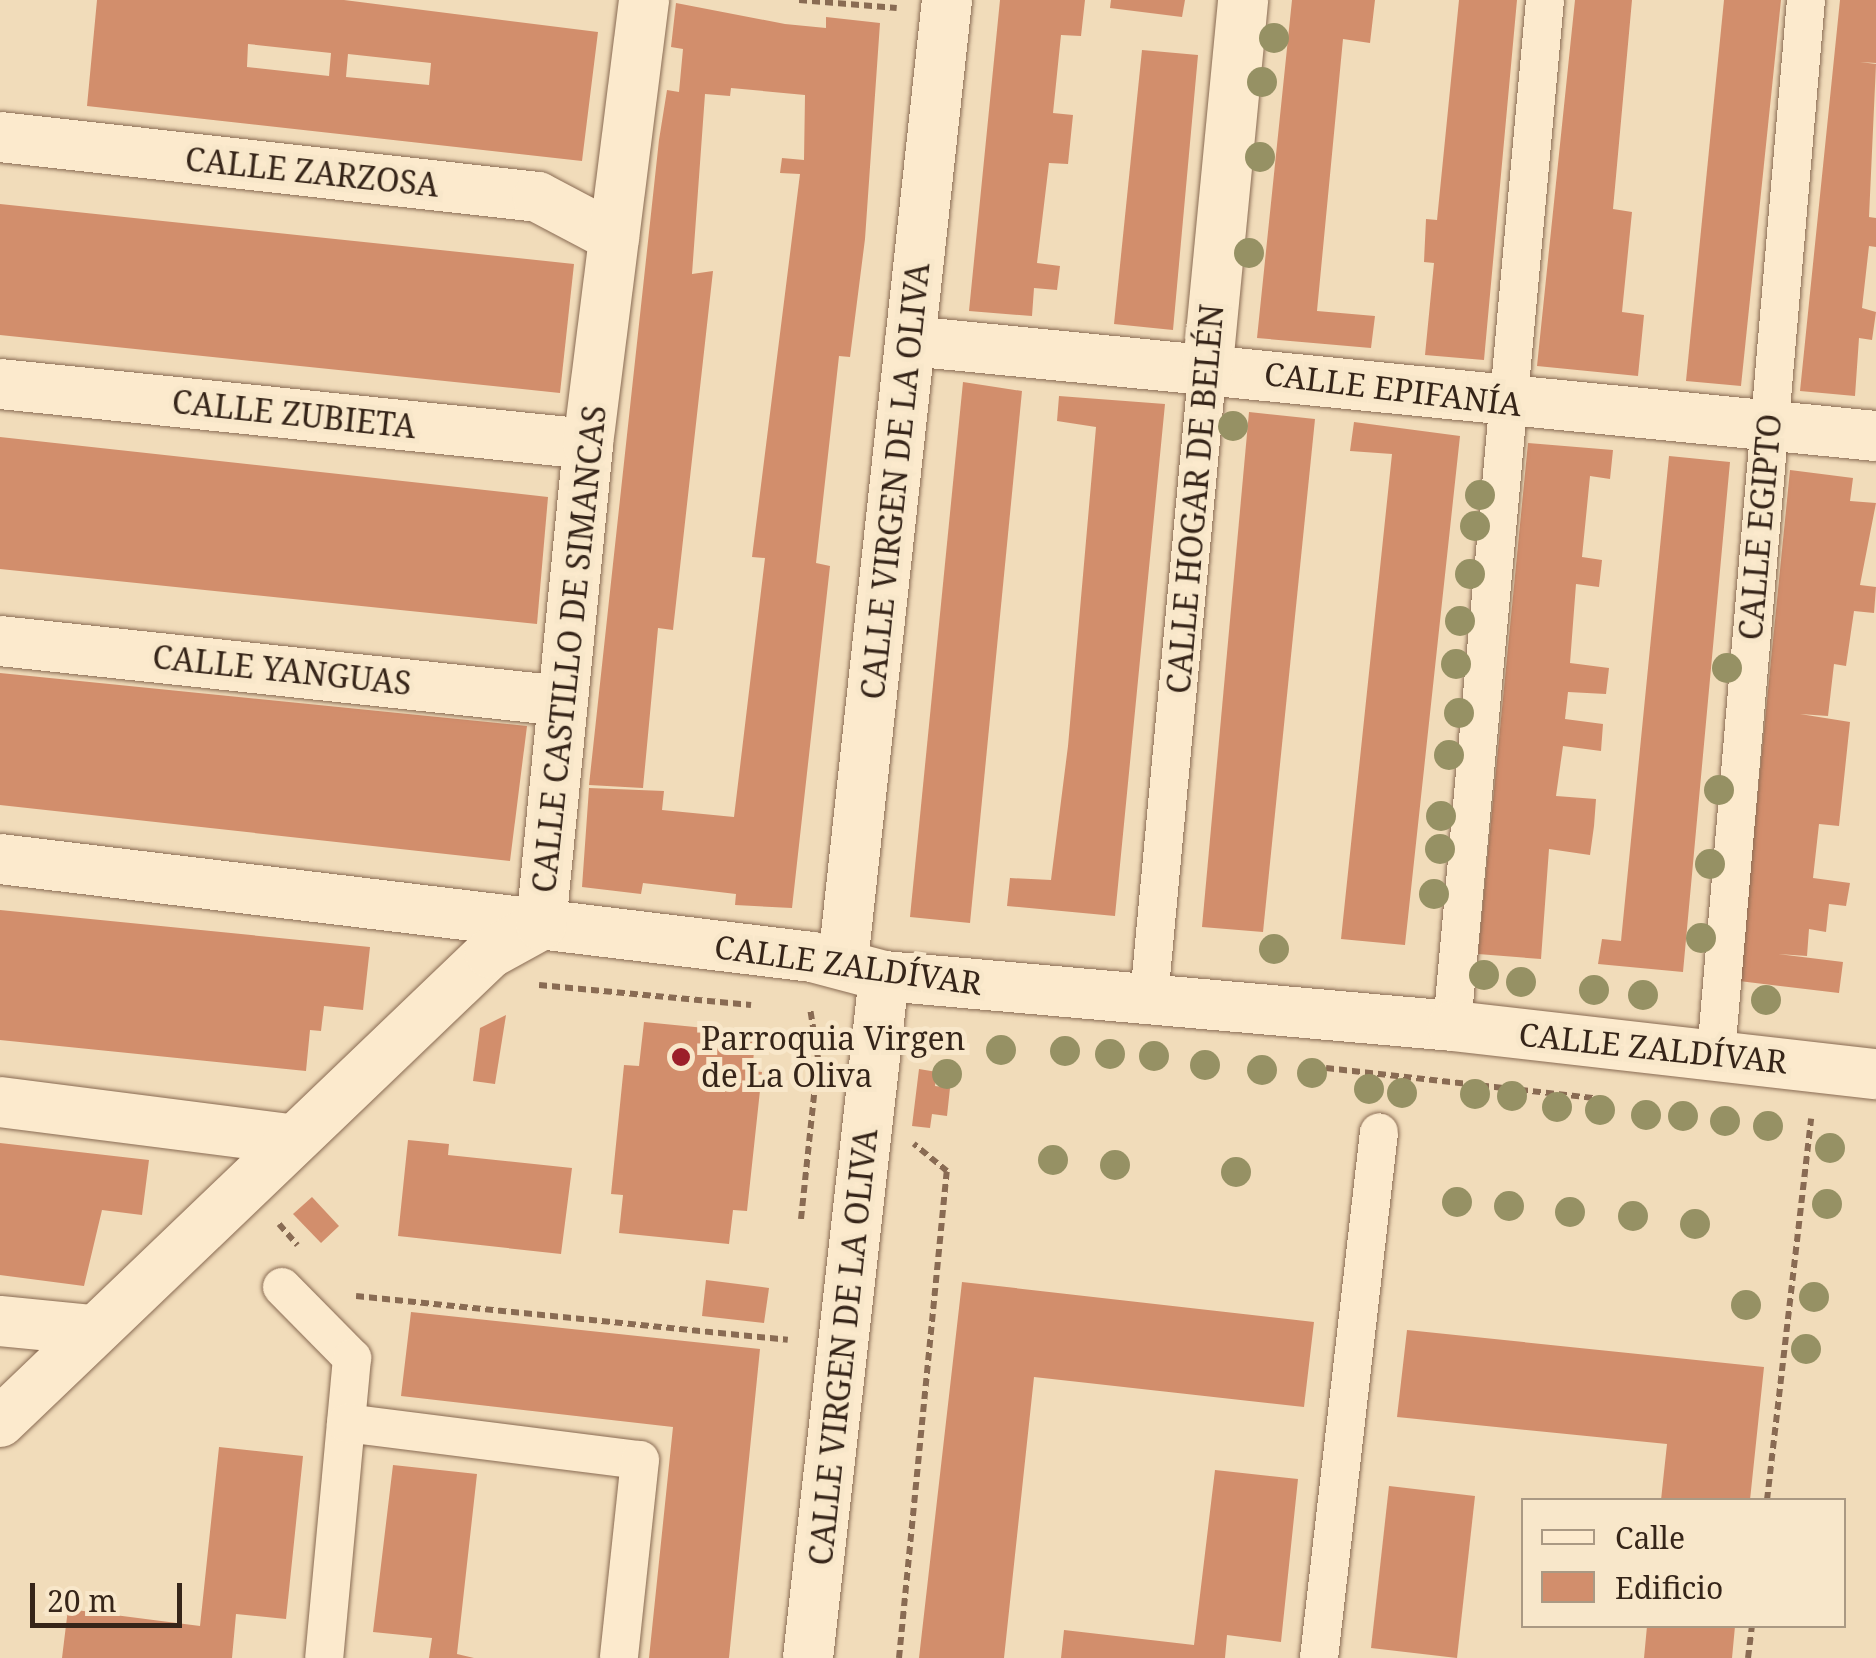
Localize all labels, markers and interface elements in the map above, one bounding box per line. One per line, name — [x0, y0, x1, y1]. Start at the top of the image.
street label: CALLE ZARZOSA — [183, 140, 441, 204]
street label: CALLE VIRGEN DE LA OLIVA — [853, 261, 937, 701]
street label: CALLE HOGAR DE BELÉN — [1159, 303, 1231, 695]
street label: CALLE EPIFANÍA — [1262, 354, 1524, 424]
street label: CALLE ZUBIETA — [170, 382, 418, 446]
street label: CALLE CASTILLO DE SIMANCAS — [524, 403, 614, 895]
street label: CALLE EGIPTO — [1731, 412, 1789, 642]
street label: CALLE YANGUAS — [151, 637, 413, 703]
street label: CALLE ZALDÍVAR — [712, 927, 984, 1003]
street label: CALLE ZALDÍVAR — [1517, 1015, 1789, 1081]
place label: Parroquia Virgen de La Oliva — [701, 1020, 965, 1095]
marker: Parroquia Virgen de La Oliva — [670, 1046, 692, 1068]
street label: CALLE VIRGEN DE LA OLIVA — [801, 1127, 885, 1567]
legend — [1521, 1498, 1846, 1628]
text: Calle — [1615, 1517, 1685, 1558]
scale bar — [35, 1563, 188, 1625]
text: Edificio — [1615, 1567, 1723, 1608]
text: 20 m — [47, 1580, 117, 1621]

